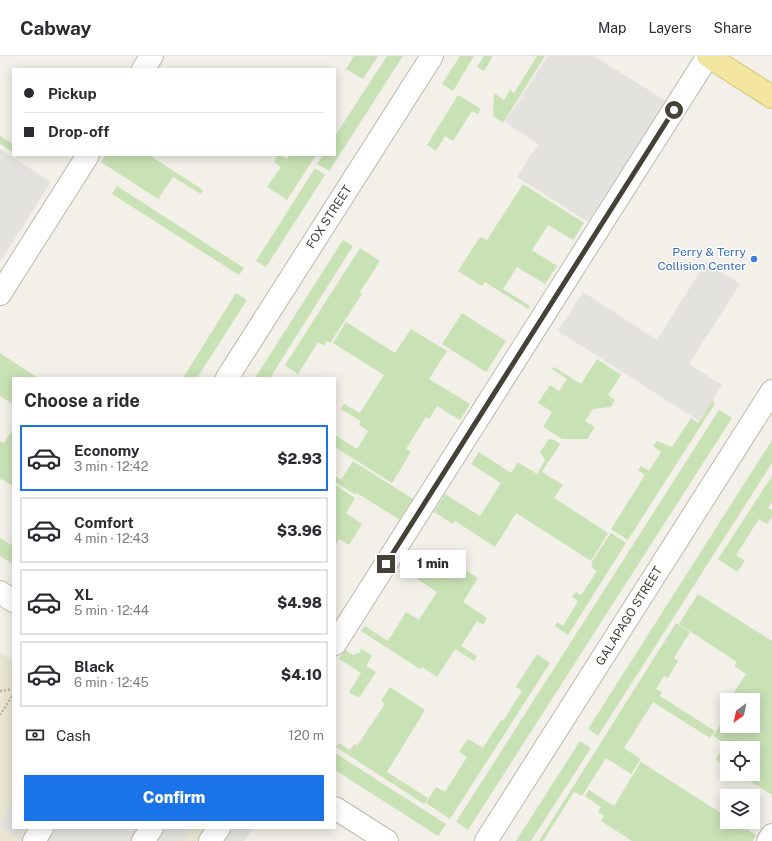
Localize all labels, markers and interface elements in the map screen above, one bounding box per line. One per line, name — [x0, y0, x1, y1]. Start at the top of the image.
text: Cabway — [20, 17, 91, 39]
text: Map — [598, 20, 626, 36]
text: Layers — [648, 20, 692, 36]
text: Share — [714, 20, 752, 36]
text: Pickup — [48, 85, 97, 102]
route start — [665, 101, 683, 119]
text: Drop-off — [48, 123, 109, 140]
street label: FOX STREET — [303, 183, 355, 251]
place label: Perry & Terry Collision Center — [658, 245, 747, 273]
marker: Perry & Terry Collision Center — [749, 254, 759, 264]
text: Choose a ride — [24, 390, 140, 411]
icon: car — [26, 440, 62, 476]
text: Economy — [74, 442, 139, 459]
text: $2.93 — [277, 450, 322, 467]
text: 3 min · 12:42 — [74, 459, 148, 474]
icon: car — [26, 512, 62, 548]
text: Comfort — [74, 514, 134, 531]
text: $3.96 — [277, 522, 322, 539]
text: 4 min · 12:43 — [74, 531, 149, 546]
callout: 1 min — [400, 550, 466, 578]
route end — [377, 555, 395, 573]
text: 1 min — [417, 556, 449, 571]
street label: GALAPAGO STREET — [593, 564, 665, 668]
icon: car — [26, 584, 62, 620]
text: XL — [74, 586, 93, 603]
text: $4.98 — [277, 594, 322, 611]
text: 5 min · 12:44 — [74, 603, 149, 618]
icon: car — [26, 656, 62, 692]
text: Black — [74, 658, 114, 675]
text: $4.10 — [281, 666, 322, 683]
text: 6 min · 12:45 — [74, 675, 149, 690]
north arrow — [720, 693, 760, 733]
map controls — [720, 693, 760, 829]
icon: cash — [24, 724, 46, 746]
text: Cash — [56, 727, 91, 744]
text: 120 m — [289, 728, 324, 743]
button: locate — [720, 741, 760, 781]
button: Confirm — [24, 775, 324, 821]
button: layers — [720, 789, 760, 829]

